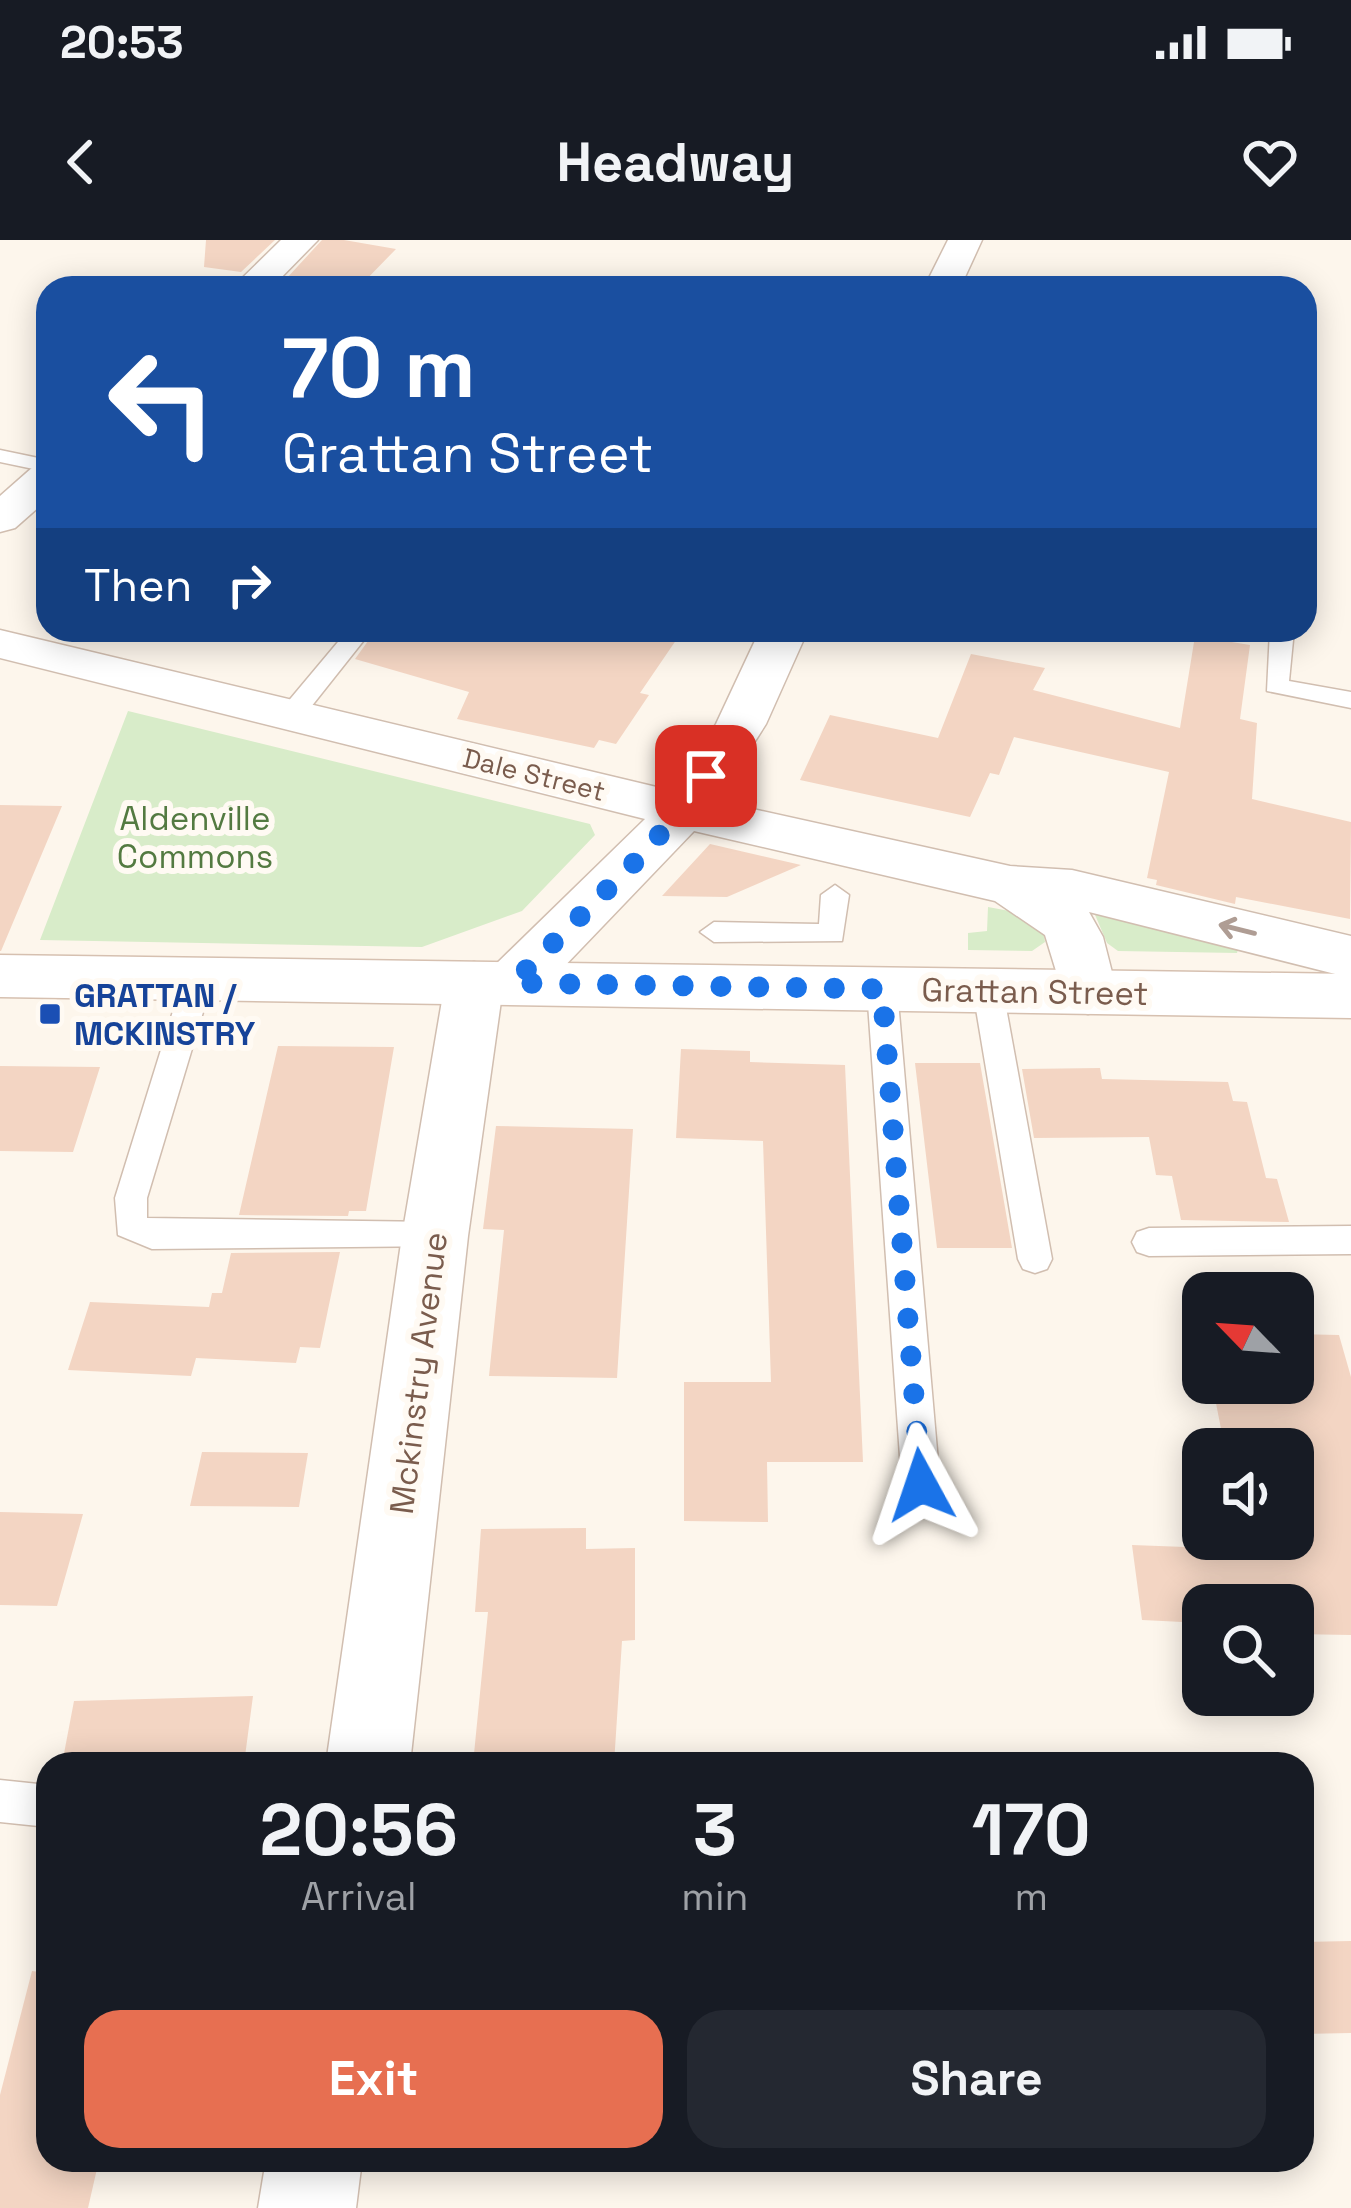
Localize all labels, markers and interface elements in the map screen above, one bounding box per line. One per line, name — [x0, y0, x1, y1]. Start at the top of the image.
text: 20:53 — [60, 14, 184, 71]
text: Headway — [557, 128, 794, 197]
icon: back — [48, 129, 114, 195]
icon: heart — [1237, 129, 1303, 195]
text: 70 m — [282, 314, 476, 422]
icon: left — [84, 324, 240, 480]
text: Grattan Street — [282, 419, 653, 488]
icon: right — [216, 552, 282, 618]
text: Then — [84, 557, 192, 614]
pin — [655, 725, 757, 827]
street label: Dale Street — [459, 740, 609, 809]
icon: arrive — [673, 743, 739, 809]
park label: Aldenville Commons — [117, 798, 273, 878]
one-way arrow — [1219, 917, 1257, 939]
street label: Grattan Street — [921, 969, 1149, 1015]
place label: GRATTAN / MCKINSTRY — [74, 975, 256, 1055]
marker: GRATTAN / MCKINSTRY — [37, 1001, 63, 1027]
street label: Mckinstry Avenue — [381, 1230, 457, 1517]
north arrow — [1182, 1272, 1314, 1404]
map controls — [1182, 1272, 1314, 1716]
position arrow — [858, 1422, 984, 1548]
button: sound — [1182, 1428, 1314, 1560]
button: search — [1182, 1584, 1314, 1716]
text: 20:56 — [259, 1784, 458, 1876]
text: 3 — [693, 1784, 737, 1876]
text: 170 — [972, 1784, 1091, 1876]
text: Arrival — [301, 1872, 417, 1921]
text: min — [681, 1872, 748, 1921]
text: m — [1014, 1872, 1048, 1921]
button: Exit — [84, 2010, 663, 2148]
button: Share — [687, 2010, 1266, 2148]

